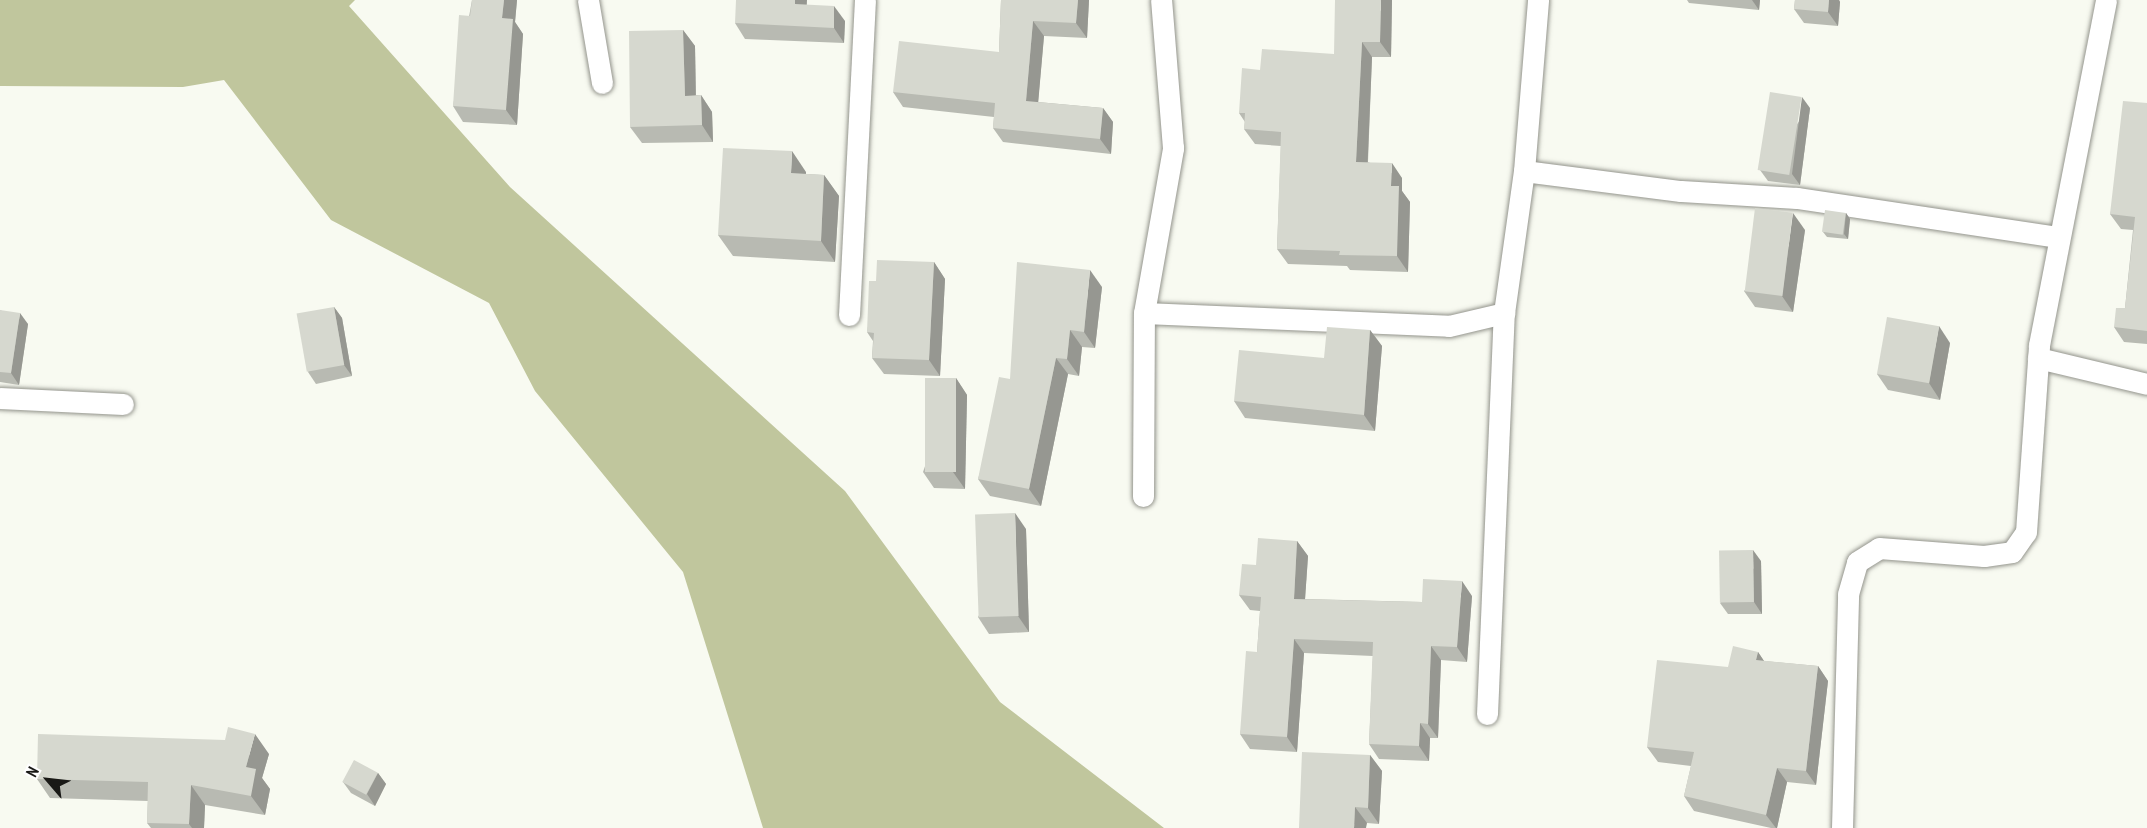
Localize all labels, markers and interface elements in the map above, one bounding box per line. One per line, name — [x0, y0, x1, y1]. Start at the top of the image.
north arrow — [18, 750, 78, 810]
text: N — [21, 763, 43, 780]

